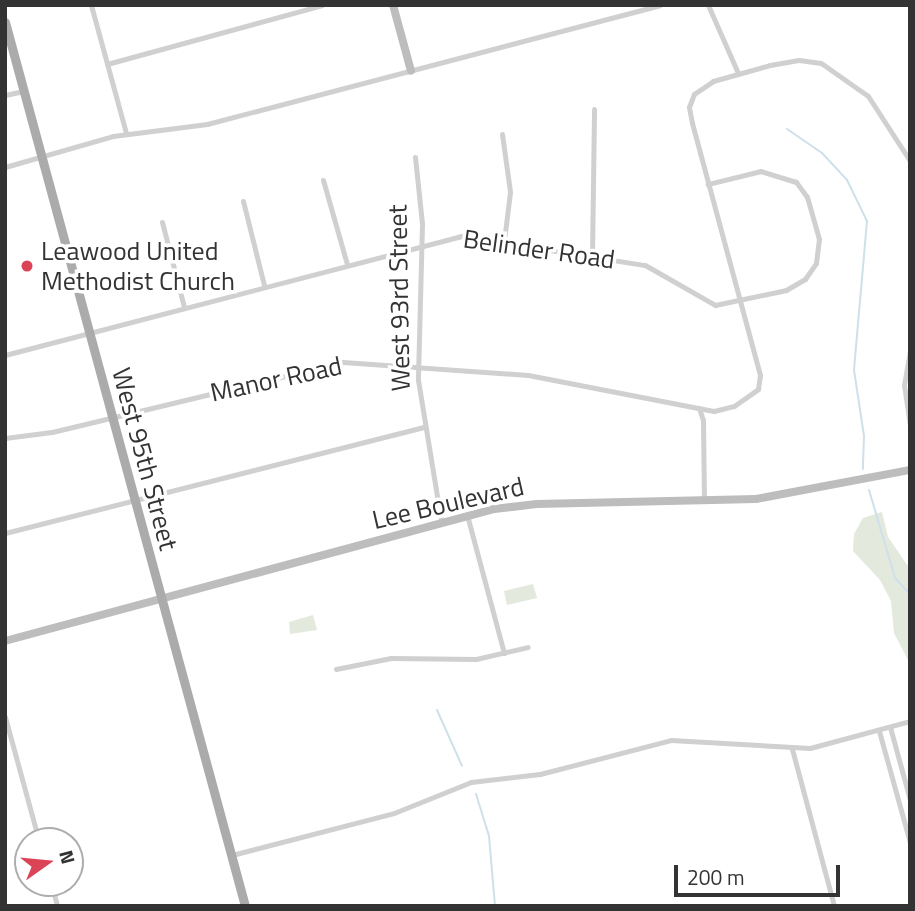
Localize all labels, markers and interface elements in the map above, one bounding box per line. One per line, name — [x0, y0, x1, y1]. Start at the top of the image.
street label: West 93rd Street — [382, 204, 416, 392]
street label: Belinder Road — [461, 223, 617, 275]
place label: Leawood United Methodist Church — [41, 235, 235, 296]
marker: Leawood United Methodist Church — [19, 258, 35, 274]
street label: Manor Road — [207, 350, 345, 408]
street label: West 95th Street — [106, 364, 184, 554]
street label: Lee Boulevard — [369, 470, 527, 536]
north arrow — [14, 827, 84, 897]
text: N — [52, 847, 84, 867]
scale bar — [677, 852, 843, 896]
text: 200 m — [687, 861, 744, 893]

